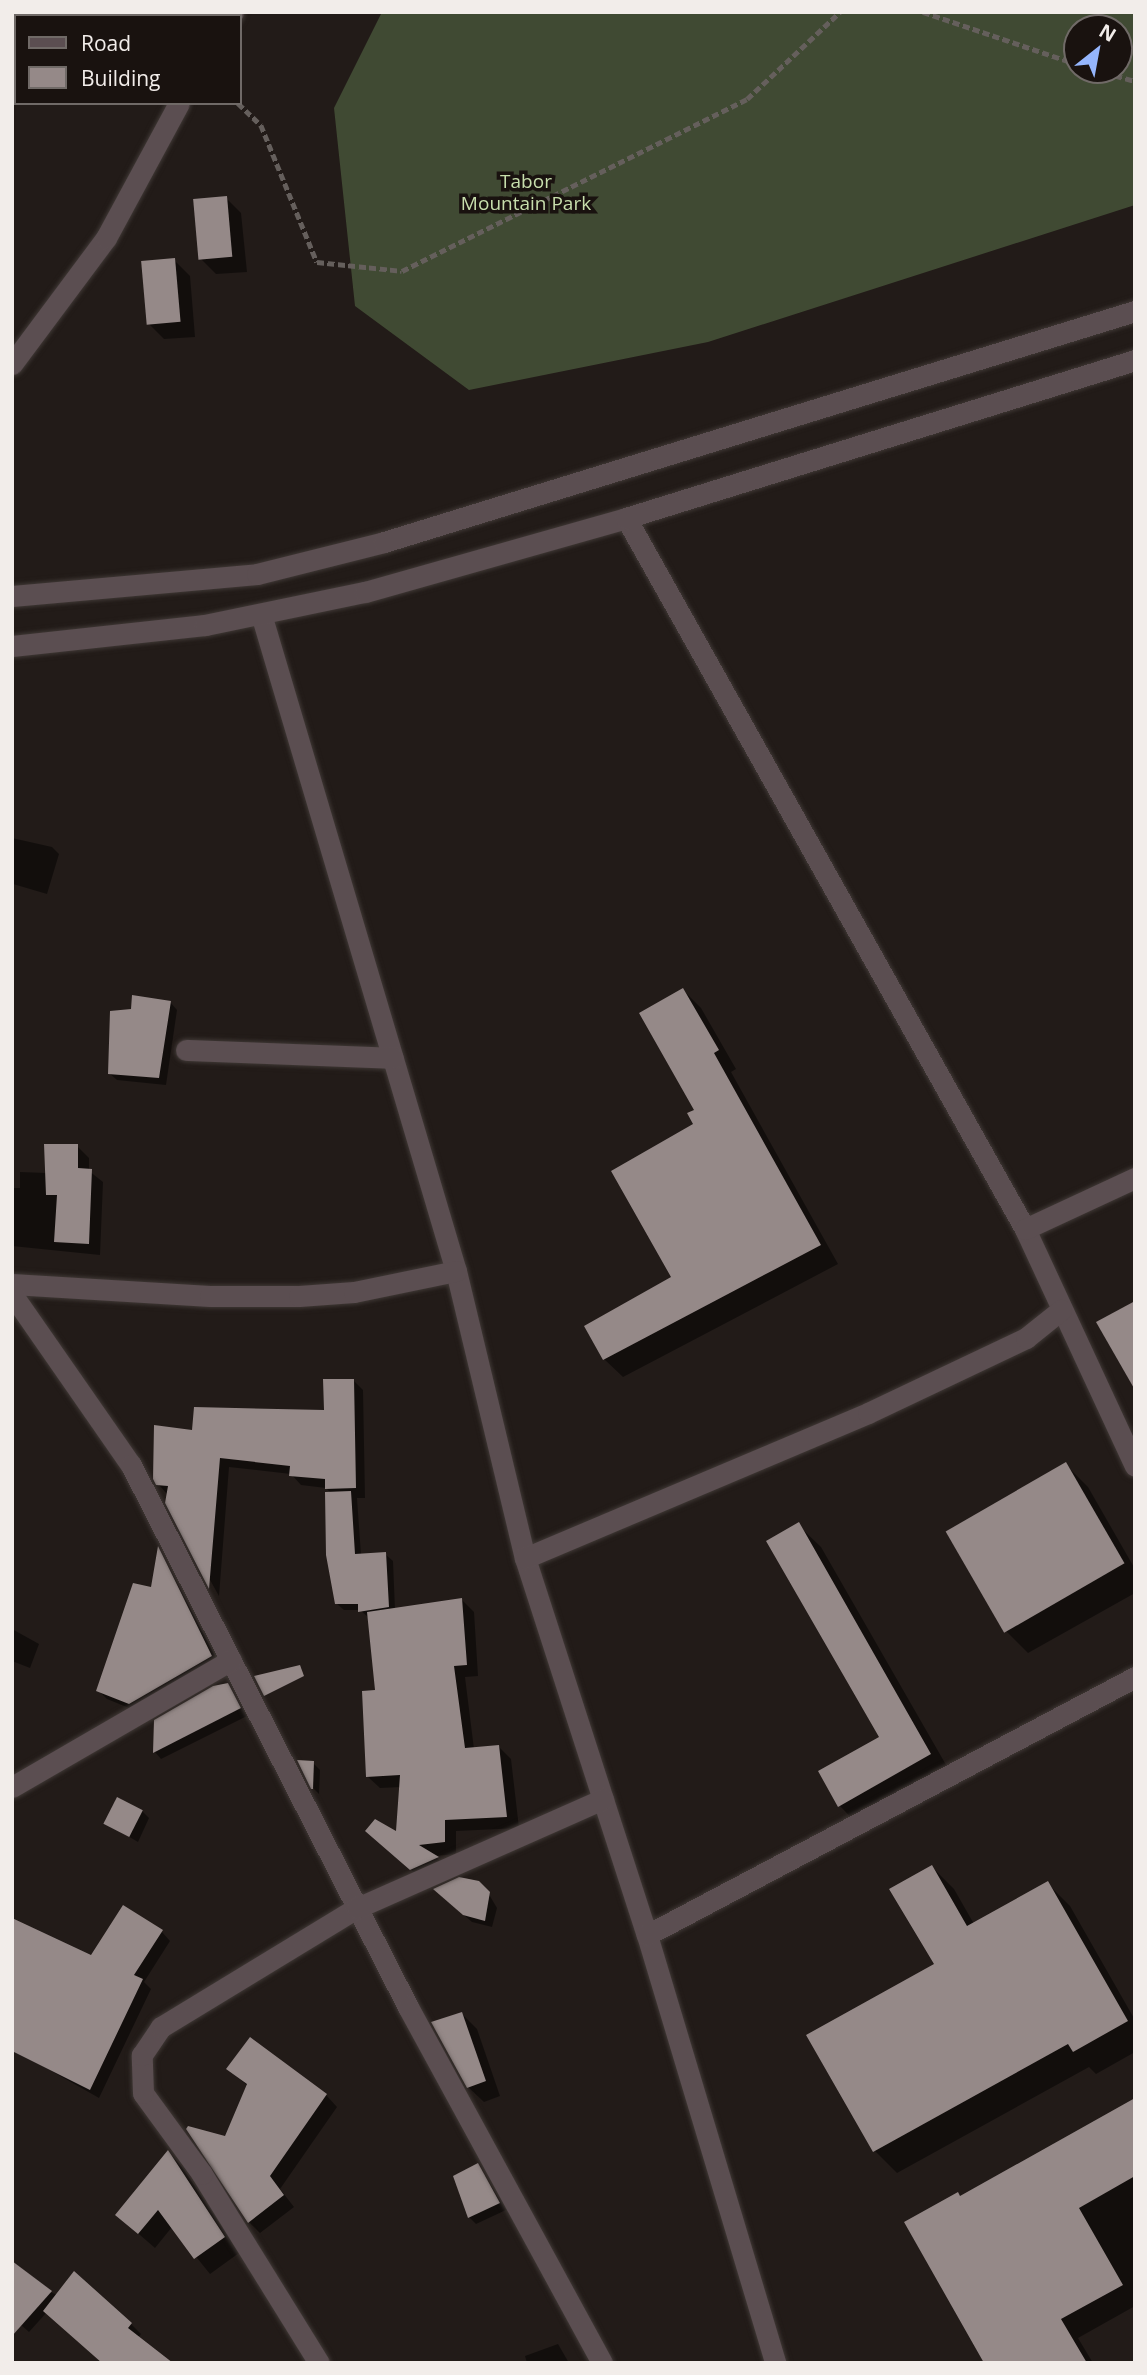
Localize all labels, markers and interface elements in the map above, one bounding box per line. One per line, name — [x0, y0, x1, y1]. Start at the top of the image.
legend — [14, 14, 242, 105]
north arrow — [1063, 14, 1133, 84]
text: N — [1094, 18, 1121, 48]
text: Road — [81, 29, 131, 57]
text: Building — [81, 64, 160, 92]
park label: Tabor Mountain Park — [461, 171, 591, 215]

